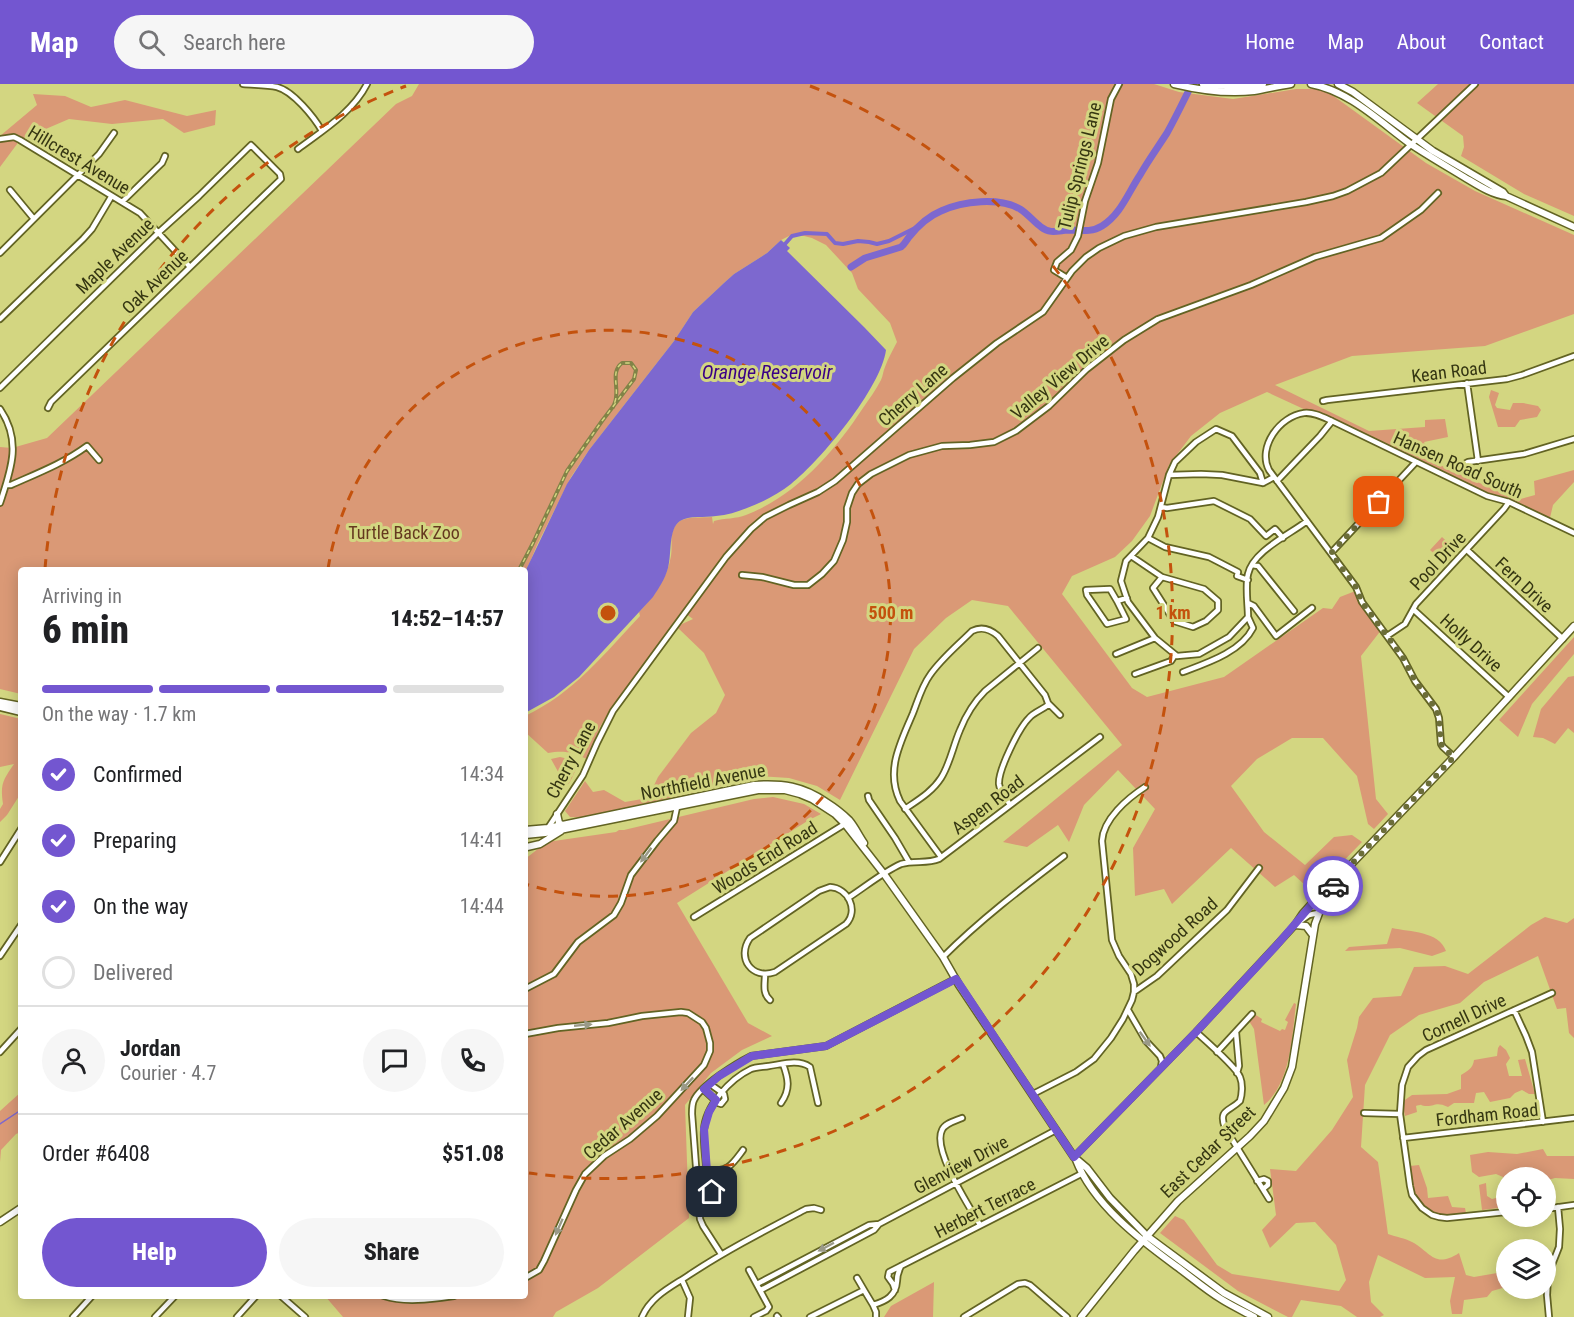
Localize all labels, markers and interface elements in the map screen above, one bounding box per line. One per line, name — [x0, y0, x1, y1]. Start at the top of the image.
search box — [114, 15, 534, 69]
text: Map — [30, 26, 78, 59]
icon: search — [135, 26, 168, 59]
text: Search here — [183, 30, 286, 55]
text: Home — [1245, 30, 1295, 54]
text: Map — [1328, 30, 1364, 54]
text: About — [1397, 30, 1446, 54]
text: Contact — [1479, 30, 1544, 54]
street label: Tulip Springs Lane — [1054, 100, 1106, 232]
street label: Hillcrest Avenue — [25, 121, 134, 198]
street label: Maple Avenue — [72, 213, 158, 298]
street label: Oak Avenue — [117, 245, 192, 318]
street label: Valley View Drive — [1007, 330, 1113, 424]
street label: Kean Road — [1410, 356, 1488, 387]
street label: Cherry Lane — [874, 359, 951, 430]
water label: Orange Reservoir — [702, 360, 833, 384]
street label: Hansen Road South — [1390, 427, 1526, 502]
pin — [1353, 476, 1404, 527]
icon: bag — [1362, 485, 1395, 518]
park label: Turtle Back Zoo — [348, 522, 460, 543]
street label: Pool Drive — [1405, 527, 1470, 594]
street label: Fern Drive — [1491, 553, 1558, 617]
text: Arriving in — [42, 584, 122, 608]
text: 500 m — [869, 602, 913, 623]
text: 1 km — [1155, 602, 1191, 623]
centre of rings — [598, 603, 618, 623]
text: 14:52–14:57 — [390, 606, 504, 631]
text: 6 min — [42, 607, 129, 653]
street label: Holly Drive — [1436, 609, 1507, 676]
text: On the way · 1.7 km — [42, 702, 196, 726]
street label: Cherry Lane — [541, 718, 600, 802]
icon: check — [42, 758, 75, 791]
street label: Northfield Avenue — [639, 759, 767, 804]
text: Confirmed — [93, 762, 182, 787]
text: 14:34 — [460, 762, 504, 786]
street label: Aspen Road — [947, 771, 1028, 839]
street label: Woods End Road — [708, 817, 821, 898]
icon: check — [42, 824, 75, 857]
text: Preparing — [93, 828, 177, 853]
text: 14:41 — [460, 828, 504, 852]
one-way arrow — [640, 846, 652, 862]
courier — [1303, 856, 1363, 916]
icon: car — [1317, 870, 1350, 903]
icon: check — [42, 890, 75, 923]
street label: Dogwood Road — [1128, 893, 1222, 980]
text: On the way — [93, 894, 188, 919]
text: 14:44 — [460, 894, 504, 918]
text: Delivered — [93, 960, 173, 985]
street label: Cornell Drive — [1418, 989, 1509, 1046]
one-way arrow — [573, 1020, 592, 1030]
button: person — [42, 1029, 105, 1092]
button: chat — [363, 1029, 426, 1092]
button: phone — [441, 1029, 504, 1092]
one-way arrow — [1139, 1031, 1151, 1046]
text: Jordan — [120, 1036, 181, 1061]
text: Courier · 4.7 — [120, 1061, 216, 1085]
one-way arrow — [681, 1076, 694, 1091]
street label: Cedar Avenue — [579, 1084, 666, 1164]
street label: Fordham Road — [1435, 1099, 1539, 1130]
street label: East Cedar Street — [1156, 1101, 1259, 1202]
street label: Glenview Drive — [910, 1131, 1012, 1198]
text: Order #6408 — [42, 1141, 150, 1166]
text: $51.08 — [442, 1141, 504, 1166]
pin — [686, 1166, 737, 1217]
map controls — [1496, 1167, 1556, 1299]
button: locate — [1496, 1167, 1556, 1227]
street label: Herbert Terrace — [931, 1173, 1039, 1242]
icon: home — [695, 1175, 728, 1208]
button: Help — [42, 1218, 267, 1287]
button: Share — [279, 1218, 504, 1287]
one-way arrow — [555, 1218, 564, 1235]
button: layers — [1496, 1239, 1556, 1299]
one-way arrow — [817, 1242, 835, 1252]

